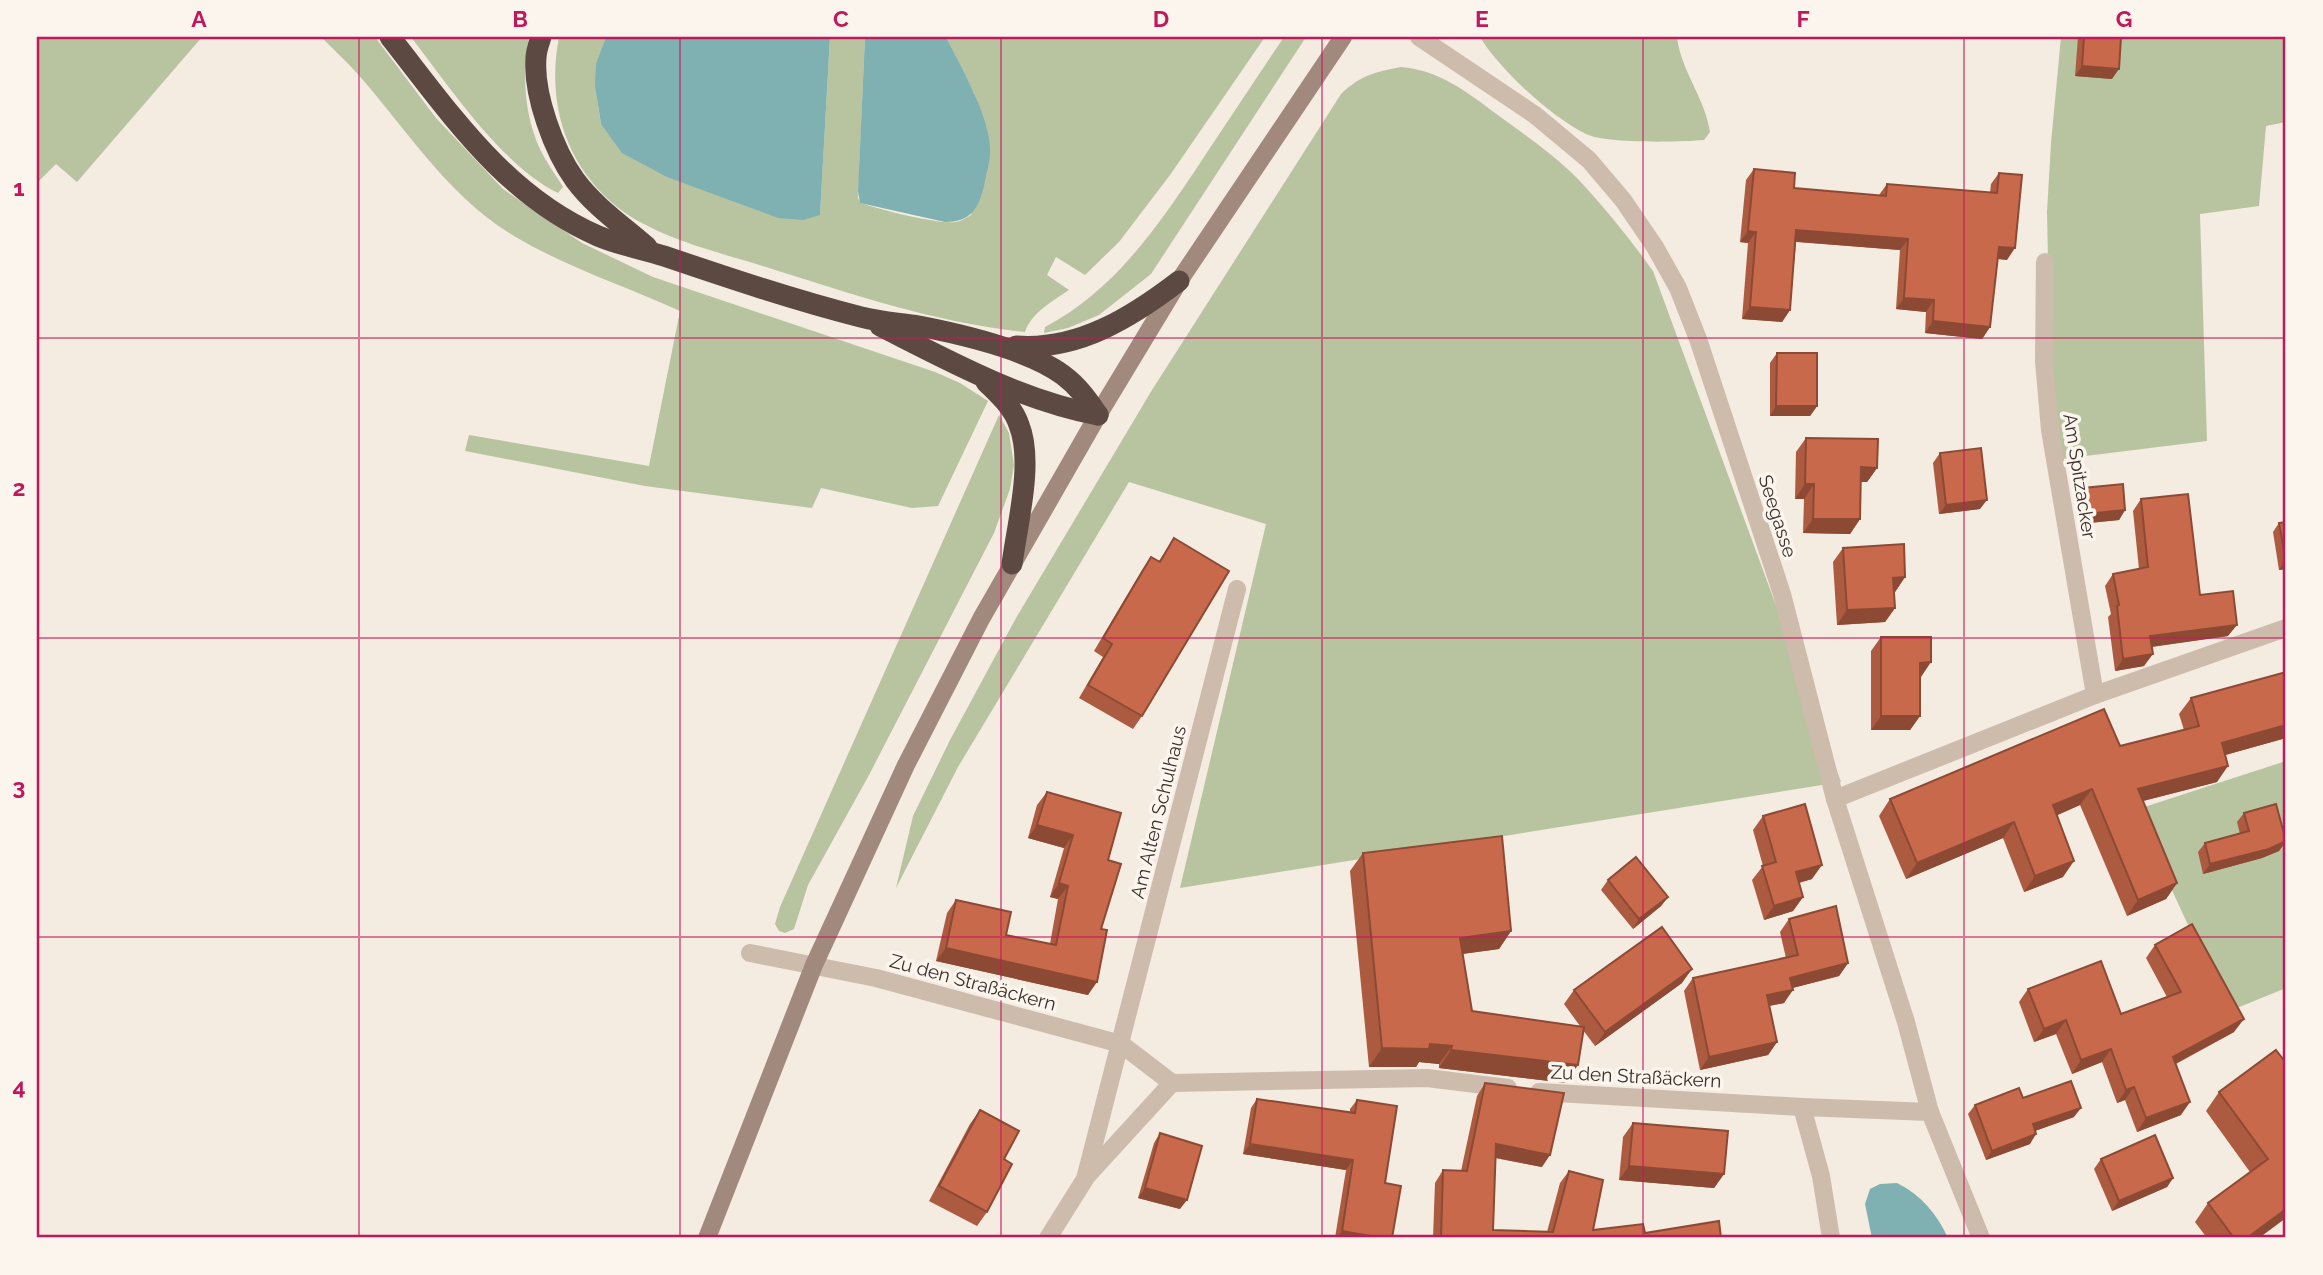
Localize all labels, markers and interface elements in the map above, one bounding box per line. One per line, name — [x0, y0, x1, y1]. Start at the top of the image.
text: A — [191, 5, 207, 32]
text: B — [512, 5, 528, 32]
text: C — [833, 5, 849, 32]
text: D — [1153, 5, 1169, 32]
text: E — [1475, 5, 1489, 32]
text: F — [1796, 5, 1810, 32]
text: G — [2116, 5, 2132, 32]
text: 1 — [13, 174, 25, 201]
street label: Am Spitzacker — [2059, 412, 2101, 540]
street label: Seegasse — [1754, 472, 1802, 560]
text: 2 — [13, 474, 25, 501]
street label: Am Alten Schulhaus — [1126, 723, 1190, 901]
text: 3 — [13, 773, 25, 800]
street label: Zu den Straßäckern — [887, 949, 1059, 1015]
street label: Zu den Straßäckern — [1550, 1061, 1722, 1091]
text: 4 — [12, 1073, 26, 1100]

